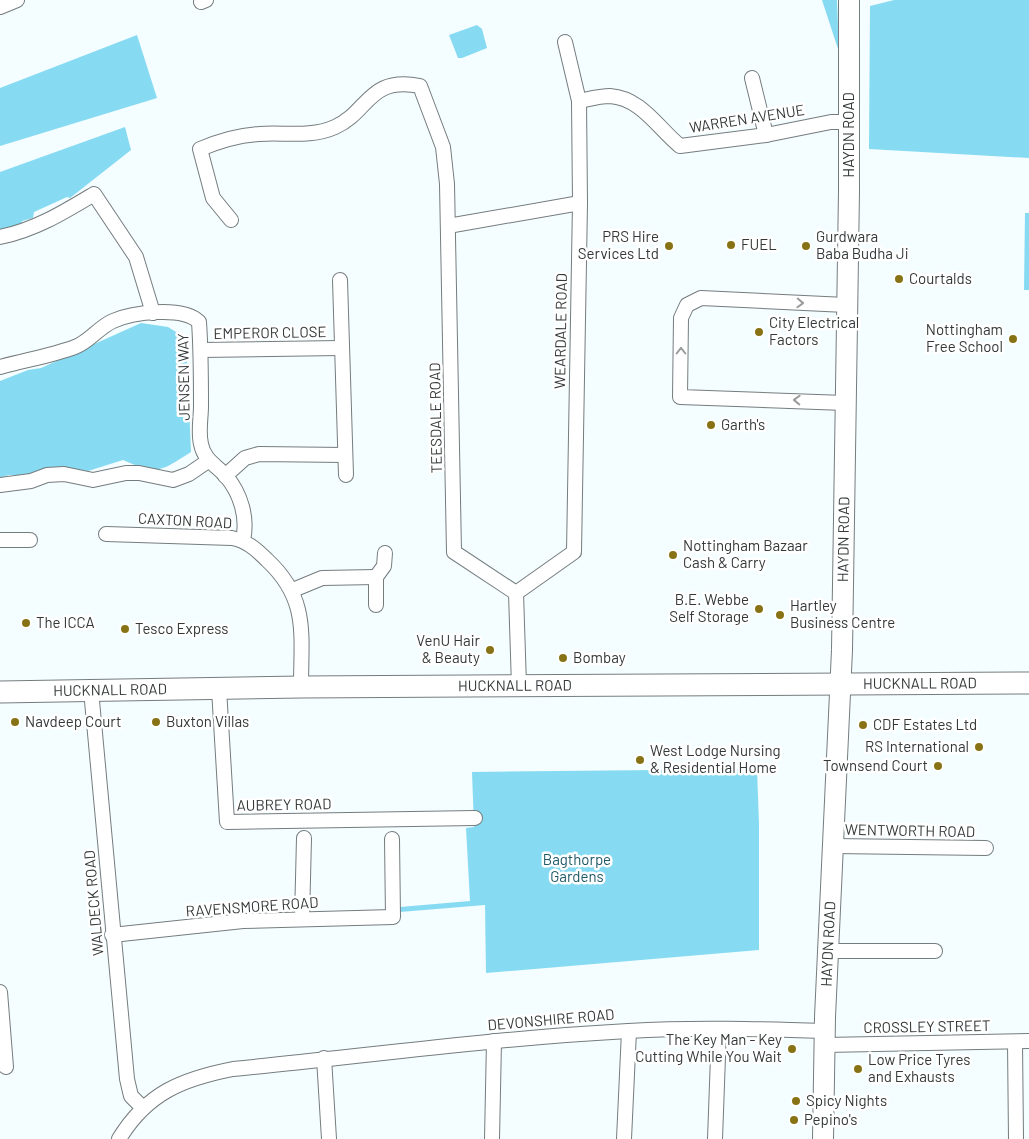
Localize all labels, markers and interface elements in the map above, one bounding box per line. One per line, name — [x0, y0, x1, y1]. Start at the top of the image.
street label: HAYDN ROAD — [839, 92, 857, 178]
street label: WARREN AVENUE — [688, 100, 806, 136]
place label: PRS Hire Services Ltd — [578, 227, 659, 262]
place label: Gurdwara Baba Budha Ji — [816, 227, 909, 262]
place label: FUEL — [741, 235, 777, 253]
marker: FUEL — [725, 239, 737, 251]
marker: PRS Hire Services Ltd — [663, 240, 675, 252]
marker: Gurdwara Baba Budha Ji — [800, 240, 812, 252]
place label: Courtalds — [909, 269, 972, 287]
street label: WEARDALE ROAD — [550, 273, 570, 389]
marker: Courtalds — [893, 273, 905, 285]
one-way arrow — [796, 298, 804, 309]
place label: City Electrical Factors — [769, 313, 859, 348]
place label: Nottingham Free School — [926, 320, 1003, 355]
street label: EMPEROR CLOSE — [213, 322, 327, 342]
marker: City Electrical Factors — [753, 326, 765, 338]
street label: JENSEN WAY — [173, 333, 193, 421]
marker: Nottingham Free School — [1007, 333, 1019, 345]
one-way arrow — [676, 346, 686, 354]
street label: TEESDALE ROAD — [425, 362, 445, 474]
one-way arrow — [792, 395, 800, 405]
place label: Garth's — [721, 415, 765, 433]
marker: Garth's — [705, 419, 717, 431]
street label: HAYDN ROAD — [833, 496, 852, 582]
street label: CAXTON ROAD — [138, 509, 233, 531]
place label: Nottingham Bazaar Cash & Carry — [683, 536, 808, 571]
marker: Nottingham Bazaar Cash & Carry — [667, 549, 679, 561]
place label: B.E. Webbe Self Storage — [669, 590, 749, 625]
place label: Hartley Business Centre — [790, 596, 895, 631]
marker: B.E. Webbe Self Storage — [753, 603, 765, 615]
marker: Hartley Business Centre — [774, 609, 786, 621]
place label: The ICCA — [36, 613, 95, 631]
marker: The ICCA — [20, 617, 32, 629]
place label: Tesco Express — [135, 619, 228, 637]
marker: Tesco Express — [119, 623, 131, 635]
place label: VenU Hair & Beauty — [416, 631, 481, 666]
marker: VenU Hair & Beauty — [484, 644, 496, 656]
place label: Bombay — [573, 648, 626, 666]
marker: Bombay — [557, 652, 569, 664]
street label: HUCKNALL ROAD — [863, 673, 977, 692]
street label: HUCKNALL ROAD — [458, 676, 572, 694]
street label: HUCKNALL ROAD — [53, 679, 167, 699]
place label: Navdeep Court — [25, 712, 121, 730]
place label: Buxton Villas — [166, 712, 249, 730]
place label: CDF Estates Ltd — [873, 715, 977, 733]
marker: Navdeep Court — [9, 716, 21, 728]
marker: Buxton Villas — [150, 716, 162, 728]
marker: CDF Estates Ltd — [857, 719, 869, 731]
place label: RS International — [865, 737, 969, 755]
place label: West Lodge Nursing & Residential Home — [650, 741, 781, 776]
marker: RS International — [973, 741, 985, 753]
marker: West Lodge Nursing & Residential Home — [634, 754, 646, 766]
place label: Townsend Court — [823, 756, 928, 774]
marker: Townsend Court — [932, 760, 944, 772]
street label: AUBREY ROAD — [236, 794, 332, 814]
street label: WENTWORTH ROAD — [845, 820, 975, 840]
street label: WALDECK ROAD — [79, 850, 107, 957]
park label: Bagthorpe Gardens — [543, 850, 611, 885]
street label: RAVENSMORE ROAD — [185, 892, 319, 920]
street label: HAYDN ROAD — [816, 901, 838, 987]
street label: DEVONSHIRE ROAD — [487, 1004, 615, 1034]
street label: CROSSLEY STREET — [863, 1016, 991, 1036]
place label: The Key Man - Key Cutting While You Wait — [635, 1030, 782, 1065]
marker: The Key Man - Key Cutting While You Wait — [786, 1043, 798, 1055]
place label: Low Price Tyres and Exhausts — [868, 1050, 971, 1085]
marker: Low Price Tyres and Exhausts — [852, 1063, 864, 1075]
place label: Spicy Nights — [806, 1091, 887, 1109]
marker: Spicy Nights — [790, 1095, 802, 1107]
place label: Pepino's — [804, 1110, 857, 1128]
marker: Pepino's — [788, 1114, 800, 1126]

